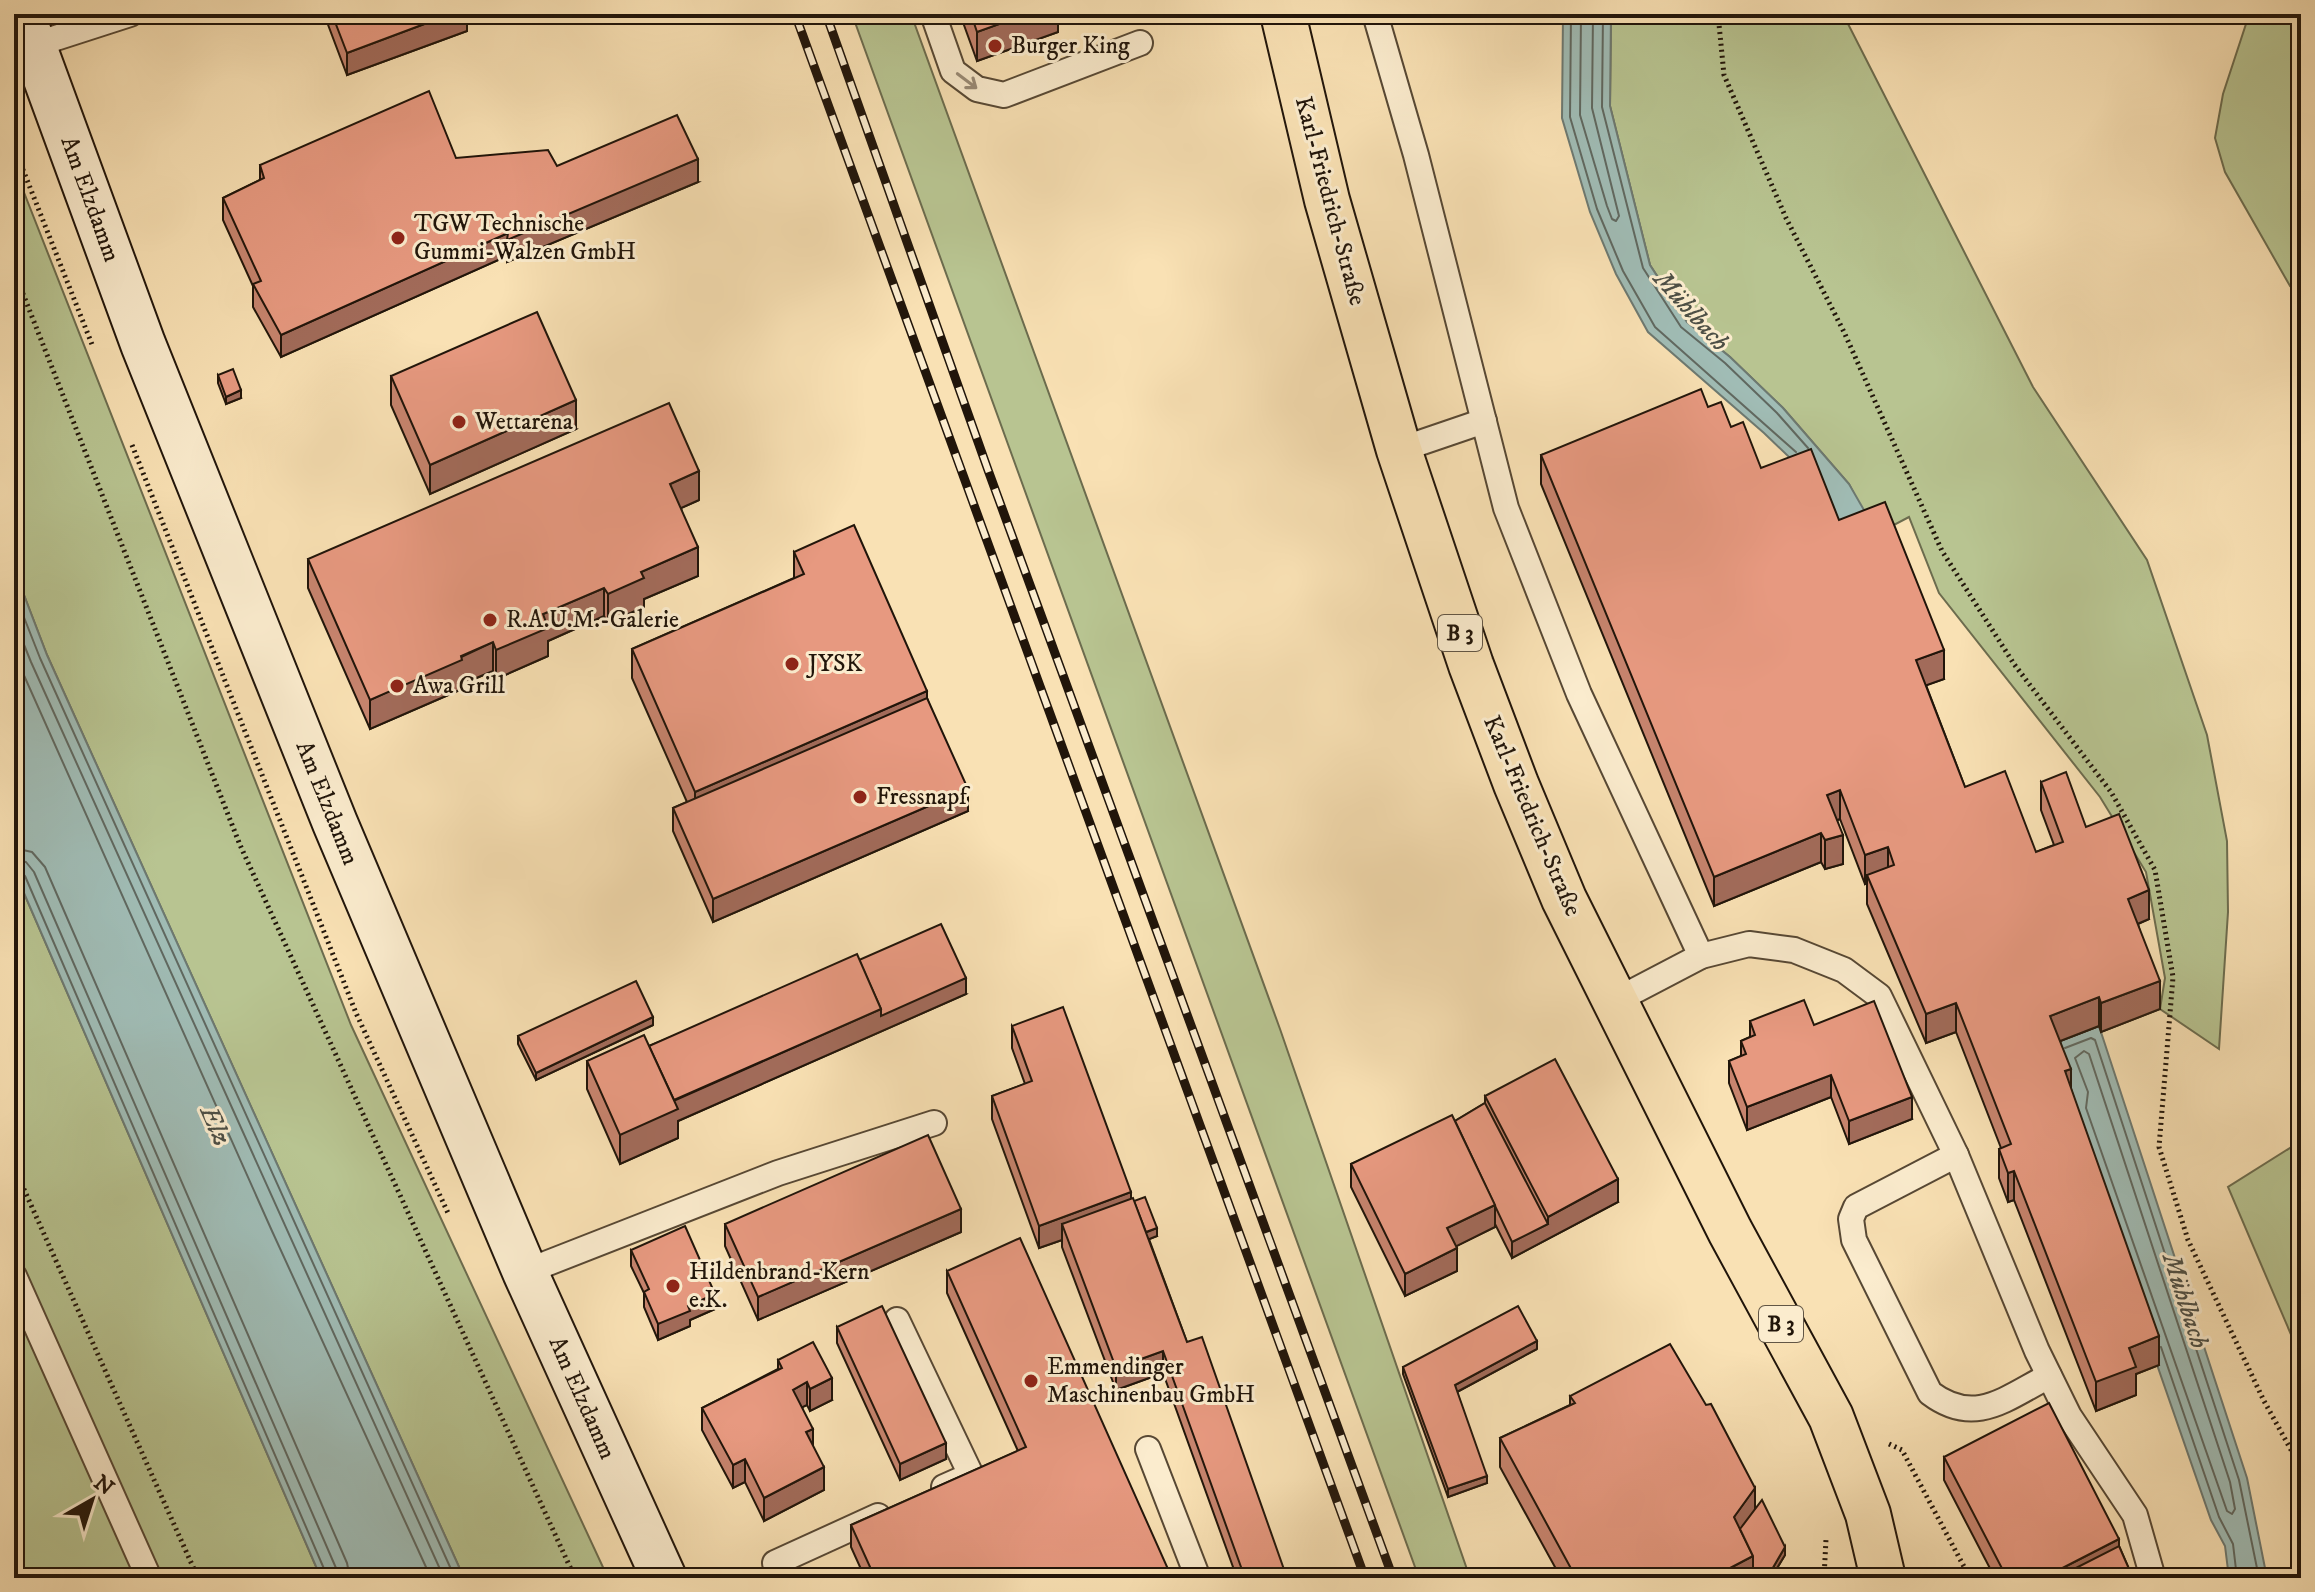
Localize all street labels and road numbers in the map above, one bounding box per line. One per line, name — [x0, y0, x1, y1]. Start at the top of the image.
street label: Karl-Friedrich-Straße — [1288, 93, 1372, 309]
street label: Am Elzdamm — [53, 132, 127, 266]
road number: B 3 — [1438, 615, 1482, 651]
street label: Karl-Friedrich-Straße — [1476, 711, 1588, 921]
street label: Am Elzdamm — [288, 737, 366, 869]
road number: B 3 — [1759, 1306, 1803, 1342]
street label: Am Elzdamm — [542, 1332, 622, 1464]

